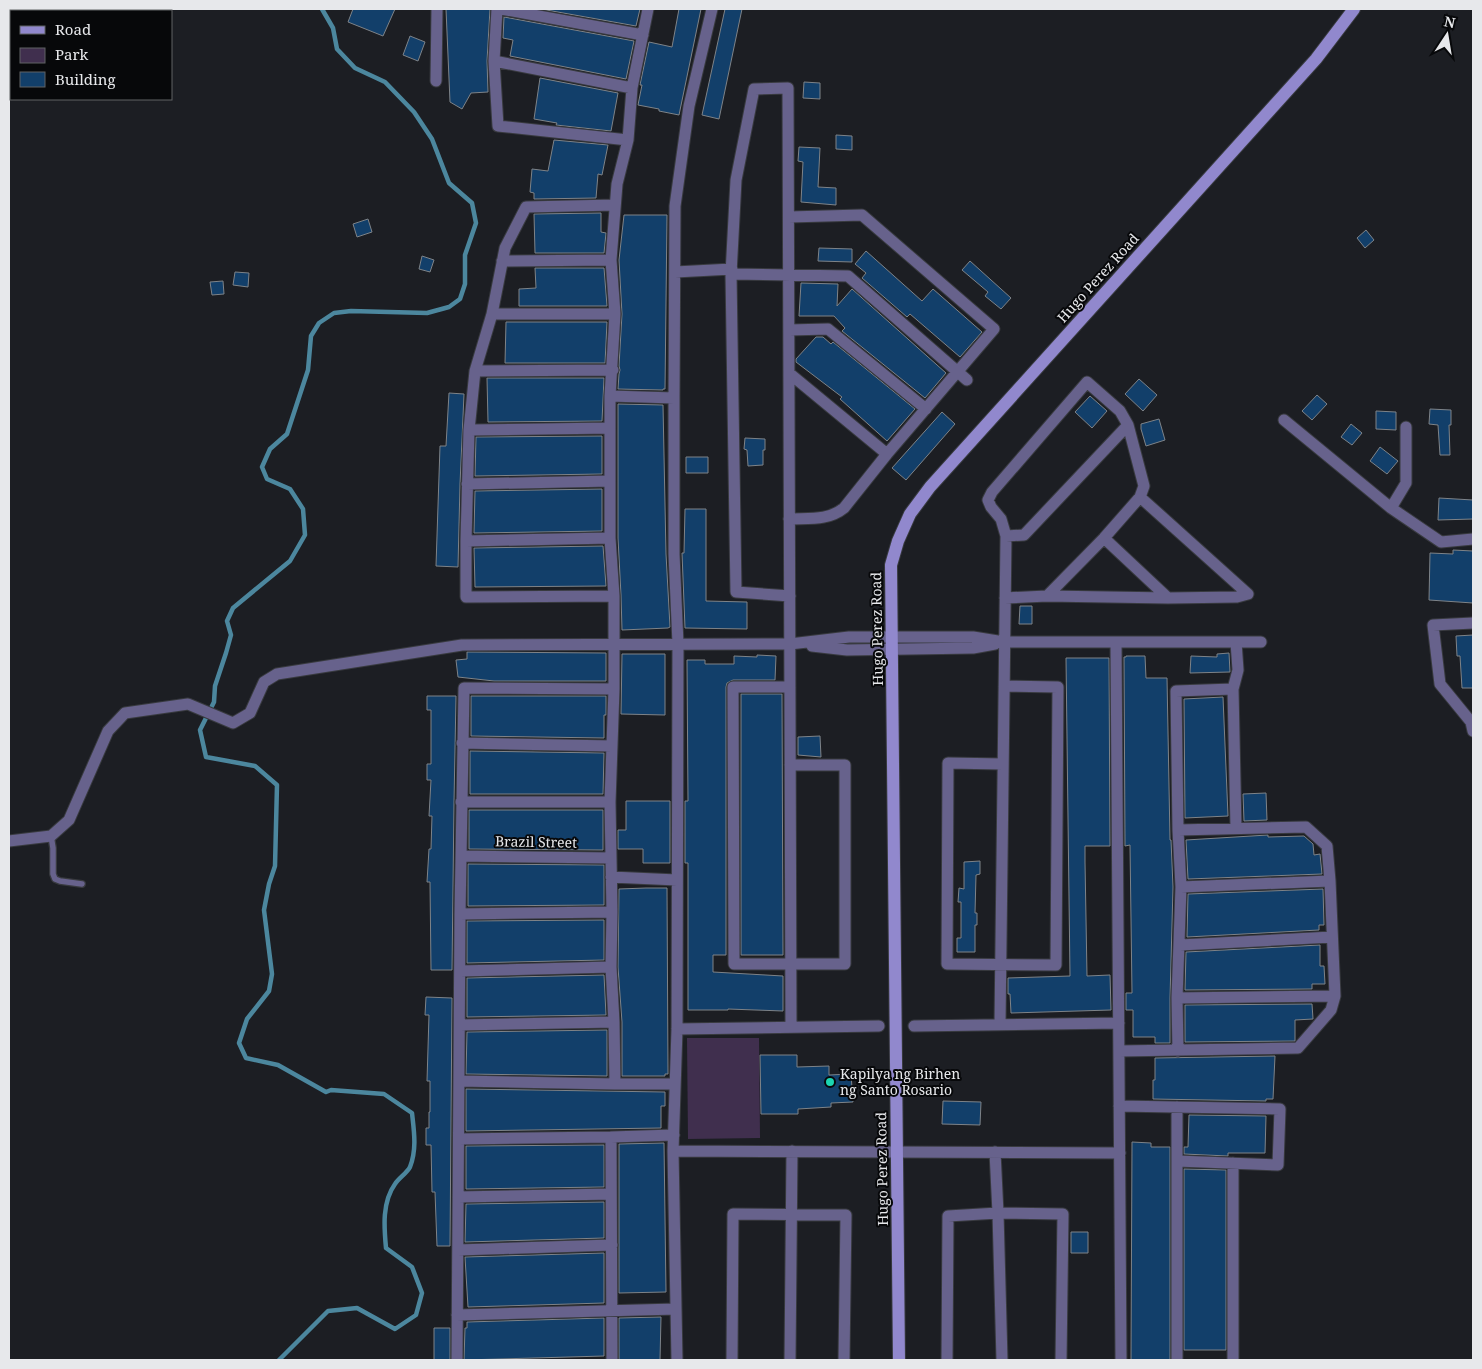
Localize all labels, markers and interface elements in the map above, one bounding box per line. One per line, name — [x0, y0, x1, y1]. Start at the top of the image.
legend — [10, 10, 172, 100]
north arrow — [1422, 10, 1472, 60]
text: N — [1442, 11, 1457, 32]
text: Road — [55, 19, 91, 39]
text: Park — [55, 44, 89, 64]
text: Building — [55, 69, 116, 89]
street label: Hugo Perez Road — [1052, 229, 1143, 326]
street label: Hugo Perez Road — [866, 572, 887, 686]
street label: Brazil Street — [495, 831, 577, 852]
place label: Kapilya ng Birhen ng Santo Rosario — [840, 1064, 960, 1099]
marker: Kapilya ng Birhen ng Santo Rosario — [824, 1076, 836, 1088]
street label: Hugo Perez Road — [871, 1112, 892, 1226]

